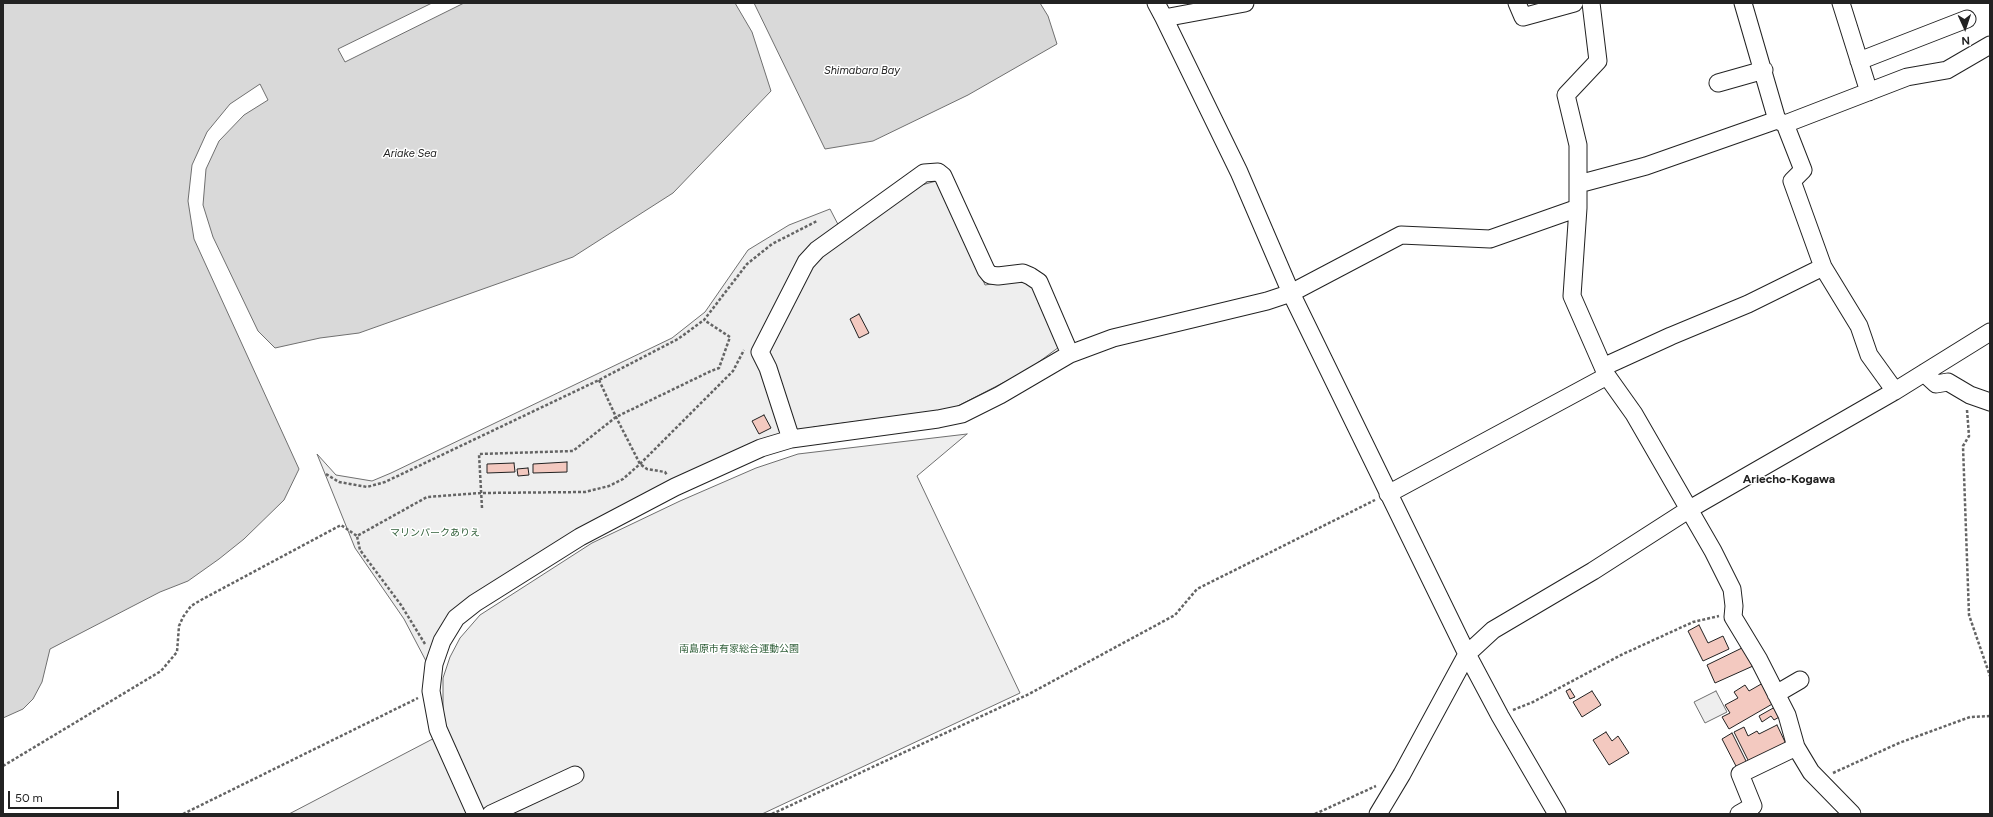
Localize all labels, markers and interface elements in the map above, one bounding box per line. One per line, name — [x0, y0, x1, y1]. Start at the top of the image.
north arrow — [1945, 8, 1985, 48]
text: N — [1961, 34, 1970, 47]
water label: Shimabara Bay — [824, 64, 900, 78]
water label: Ariake Sea — [383, 147, 437, 161]
district label: Ariecho-Kogawa — [1743, 472, 1835, 486]
park label: マリンパークありえ — [390, 527, 480, 539]
park label: 南島原市有家総合運動公園 — [679, 643, 799, 655]
scale bar — [10, 783, 121, 809]
text: 50 m — [15, 791, 43, 805]

